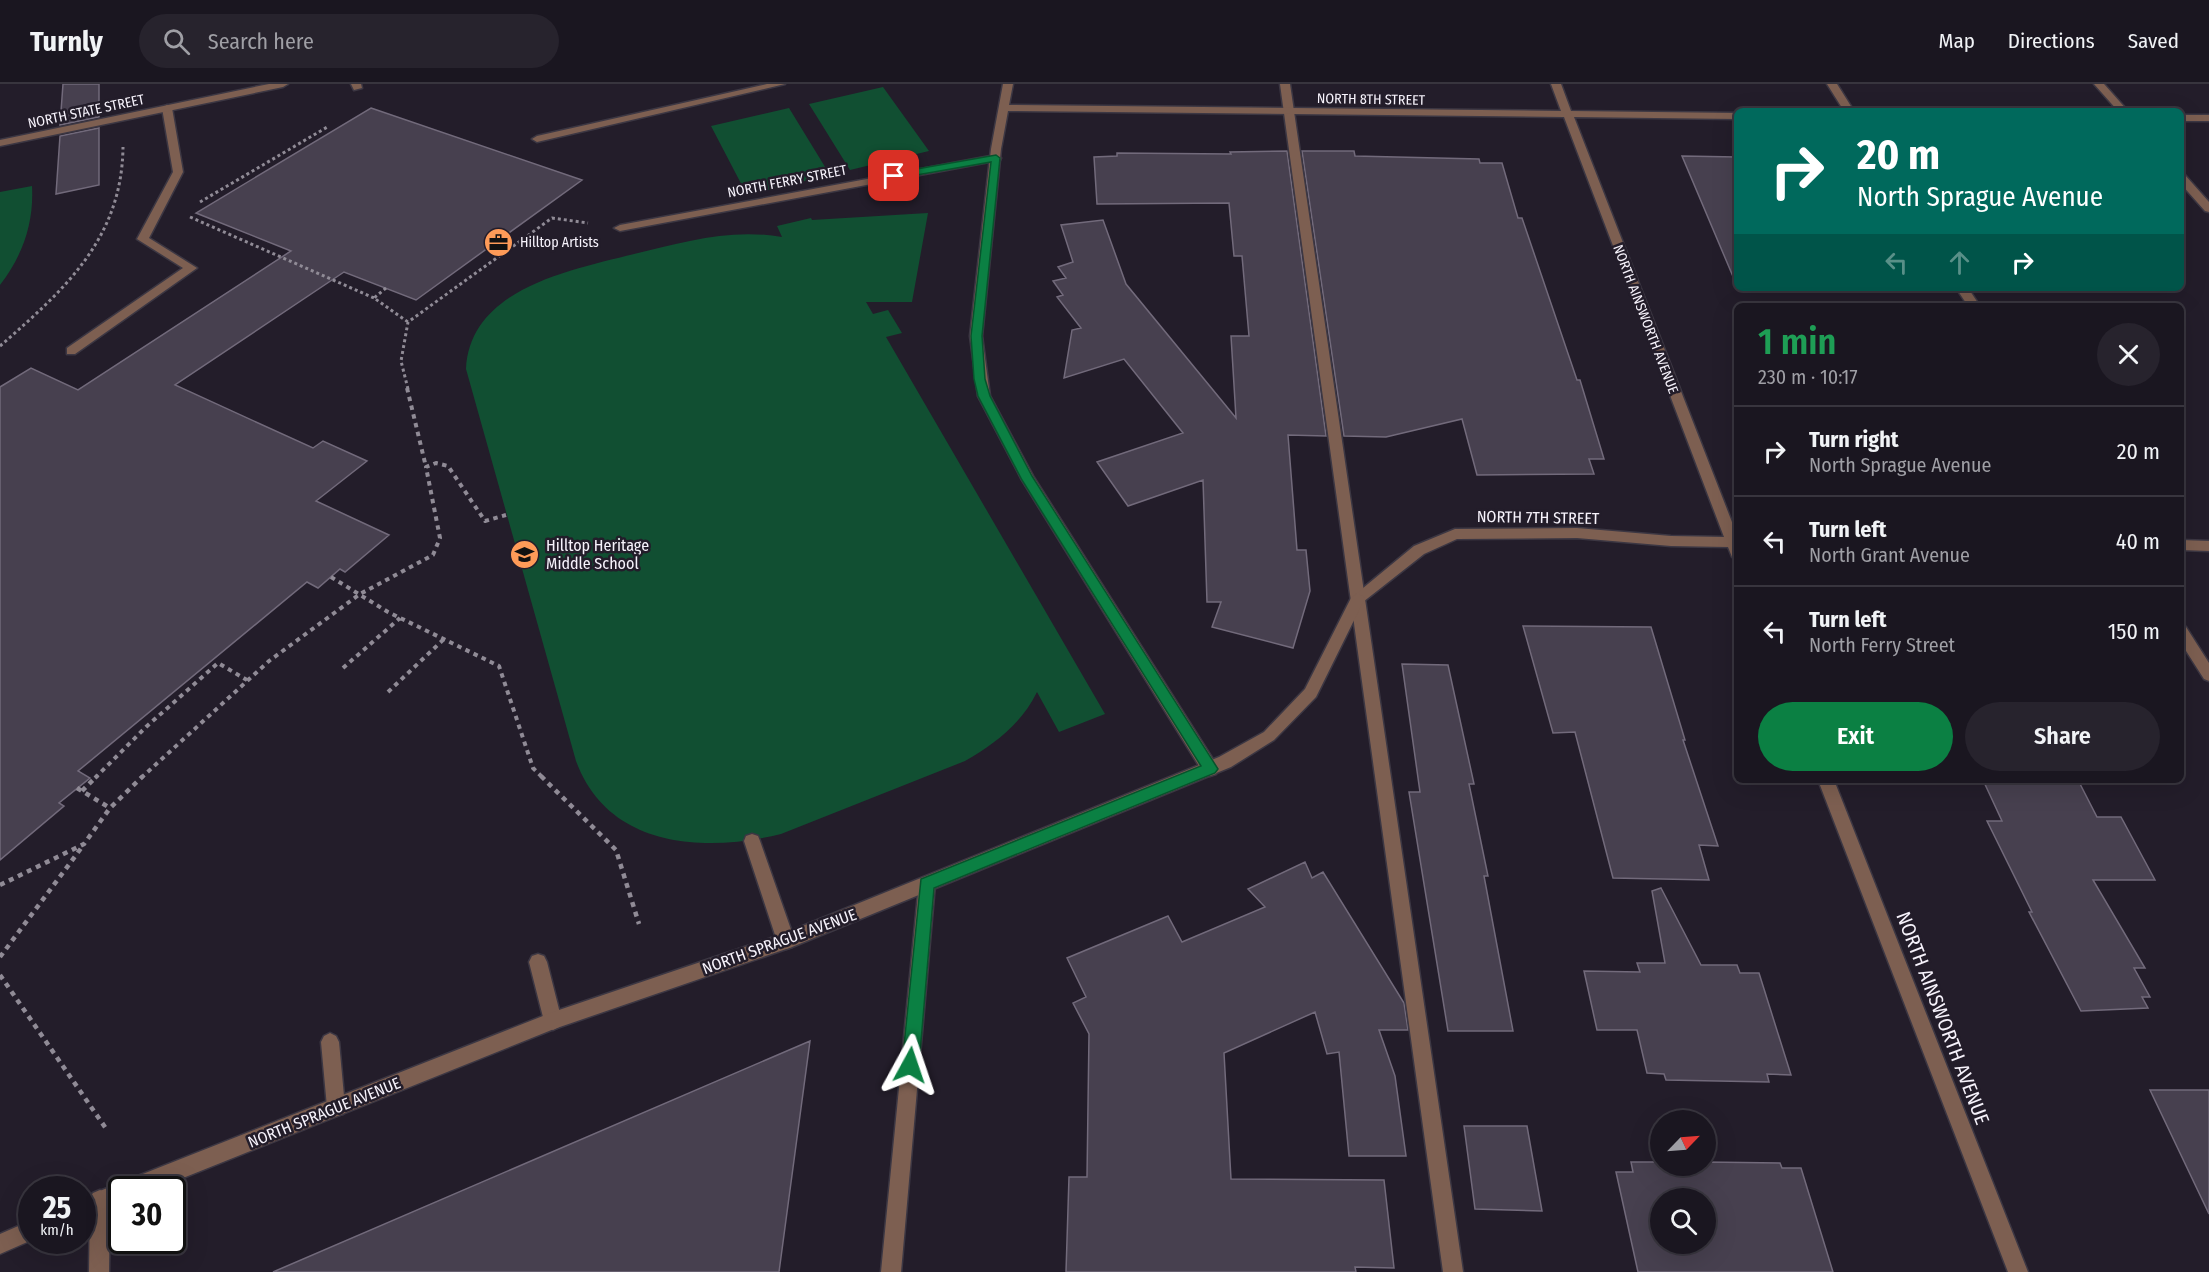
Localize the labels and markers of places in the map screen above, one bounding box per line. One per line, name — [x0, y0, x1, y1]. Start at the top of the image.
pin — [868, 150, 919, 201]
office icon: Hilltop Artists — [483, 226, 515, 258]
place label: Hilltop Artists — [520, 234, 599, 251]
place label: Hilltop Heritage Middle School — [546, 536, 649, 573]
school or university icon: Hilltop Heritage Middle School — [509, 538, 541, 570]

